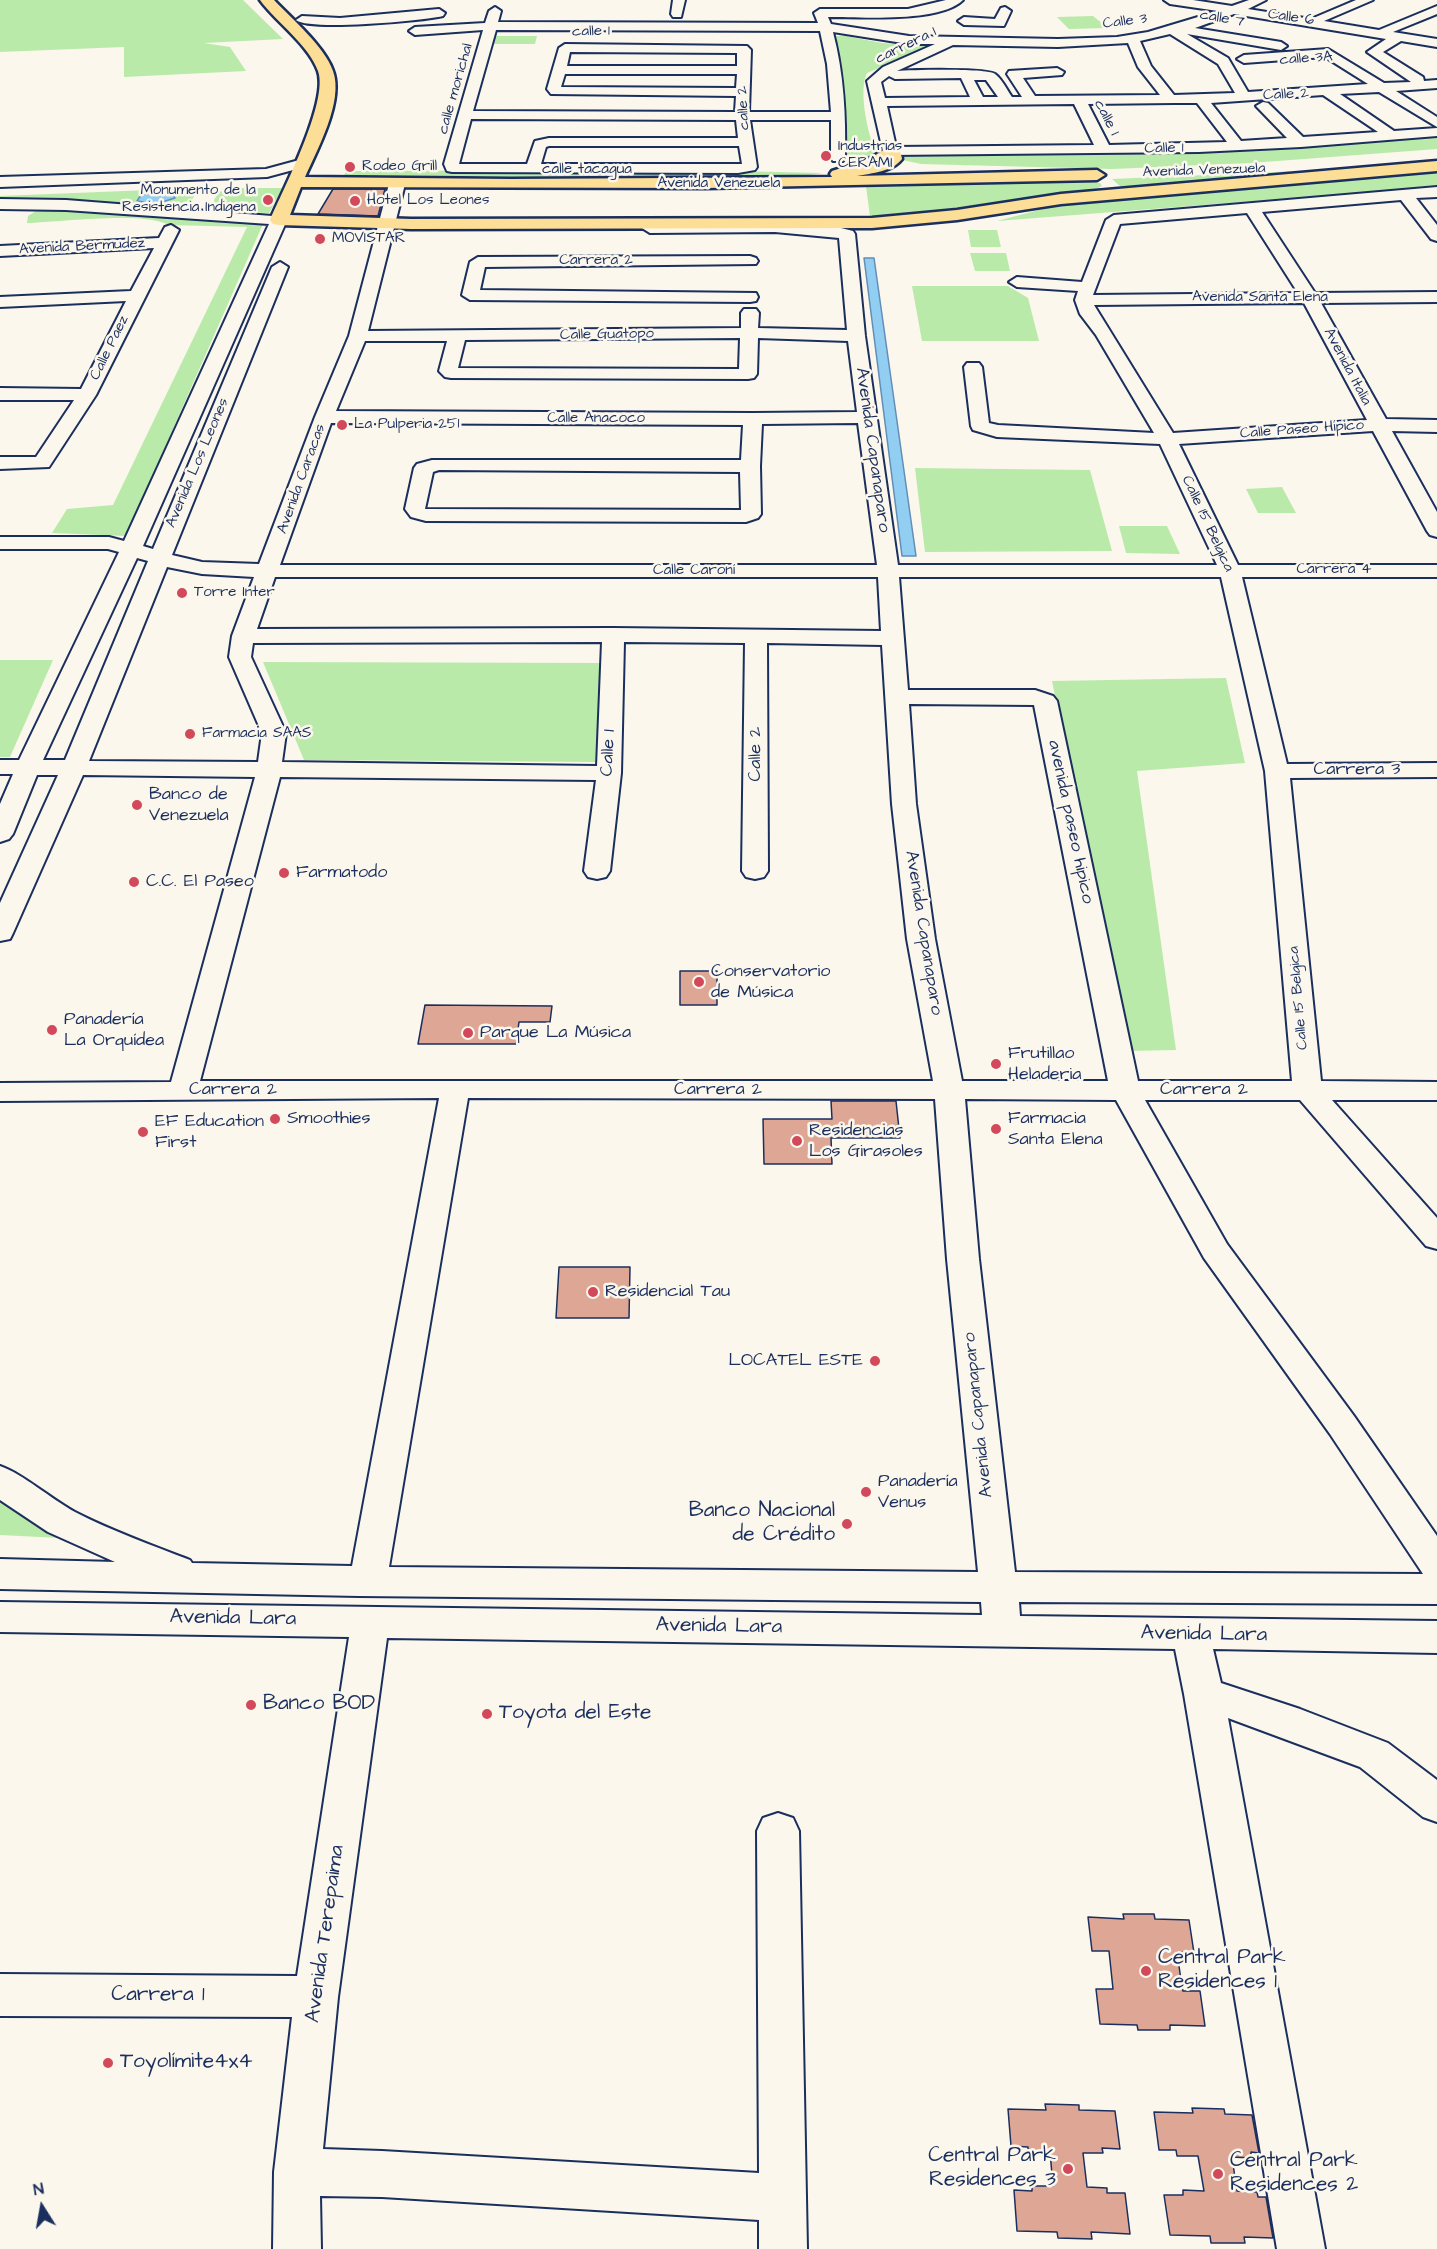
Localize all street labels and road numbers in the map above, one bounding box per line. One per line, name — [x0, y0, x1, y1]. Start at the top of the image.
street label: calle 7 — [1198, 6, 1246, 32]
street label: Calle 6 — [1267, 6, 1315, 30]
street label: Calle 3 — [1102, 10, 1148, 34]
street label: calle 1 — [572, 23, 610, 41]
street label: carrera 1 — [873, 24, 939, 68]
street label: calle morichal — [434, 42, 478, 136]
street label: calle 3A — [1279, 48, 1333, 70]
street label: calle 2 — [734, 85, 754, 131]
street label: Calle 2 — [1263, 85, 1309, 105]
street label: calle 1 — [1089, 97, 1123, 139]
street label: Calle 1 — [1144, 140, 1184, 158]
street label: Avenida Venezuela — [1142, 160, 1266, 182]
street label: calle tacagua — [542, 161, 632, 179]
street label: Avenida Venezuela — [658, 175, 780, 193]
street label: Avenida Bermudez — [19, 235, 145, 259]
street label: Carrera 2 — [559, 252, 633, 270]
street label: Avenida Santa Elena — [1192, 289, 1328, 307]
street label: Calle Paez — [87, 313, 133, 383]
street label: Calle Guatopo — [560, 325, 654, 345]
street label: Avenida Italia — [1319, 325, 1375, 409]
street label: Avenida Capanaparo — [850, 366, 894, 534]
street label: Avenida Los Leones — [163, 395, 233, 531]
street label: Calle Anacoco — [547, 410, 645, 428]
street label: Calle Paseo Hipico — [1239, 417, 1365, 443]
street label: Avenida Caracas — [274, 422, 330, 536]
street label: Calle 15 Belgica — [1177, 473, 1237, 575]
street label: Carrera 4 — [1296, 561, 1372, 579]
street label: Calle Caroní — [653, 562, 735, 580]
street label: Calle 2 — [745, 727, 767, 781]
street label: Calle 1 — [597, 729, 621, 777]
street label: avenida paseo hipico — [1042, 738, 1098, 906]
street label: Carrera 3 — [1314, 759, 1400, 781]
street label: Avenida Capanaparo — [899, 849, 947, 1017]
street label: Calle 15 Belgica — [1286, 945, 1312, 1051]
street label: Carrera 2 — [189, 1079, 277, 1101]
street label: Carrera 2 — [674, 1079, 762, 1101]
street label: Carrera 2 — [1160, 1079, 1248, 1101]
street label: Avenida Capanaparo — [960, 1331, 998, 1499]
street label: Avenida Lara — [169, 1605, 297, 1633]
street label: Avenida Lara — [655, 1613, 783, 1641]
street label: Avenida Lara — [1140, 1621, 1268, 1649]
street label: Avenida Terepaima — [301, 1844, 351, 2024]
street label: Carrera 1 — [111, 1983, 205, 2009]

